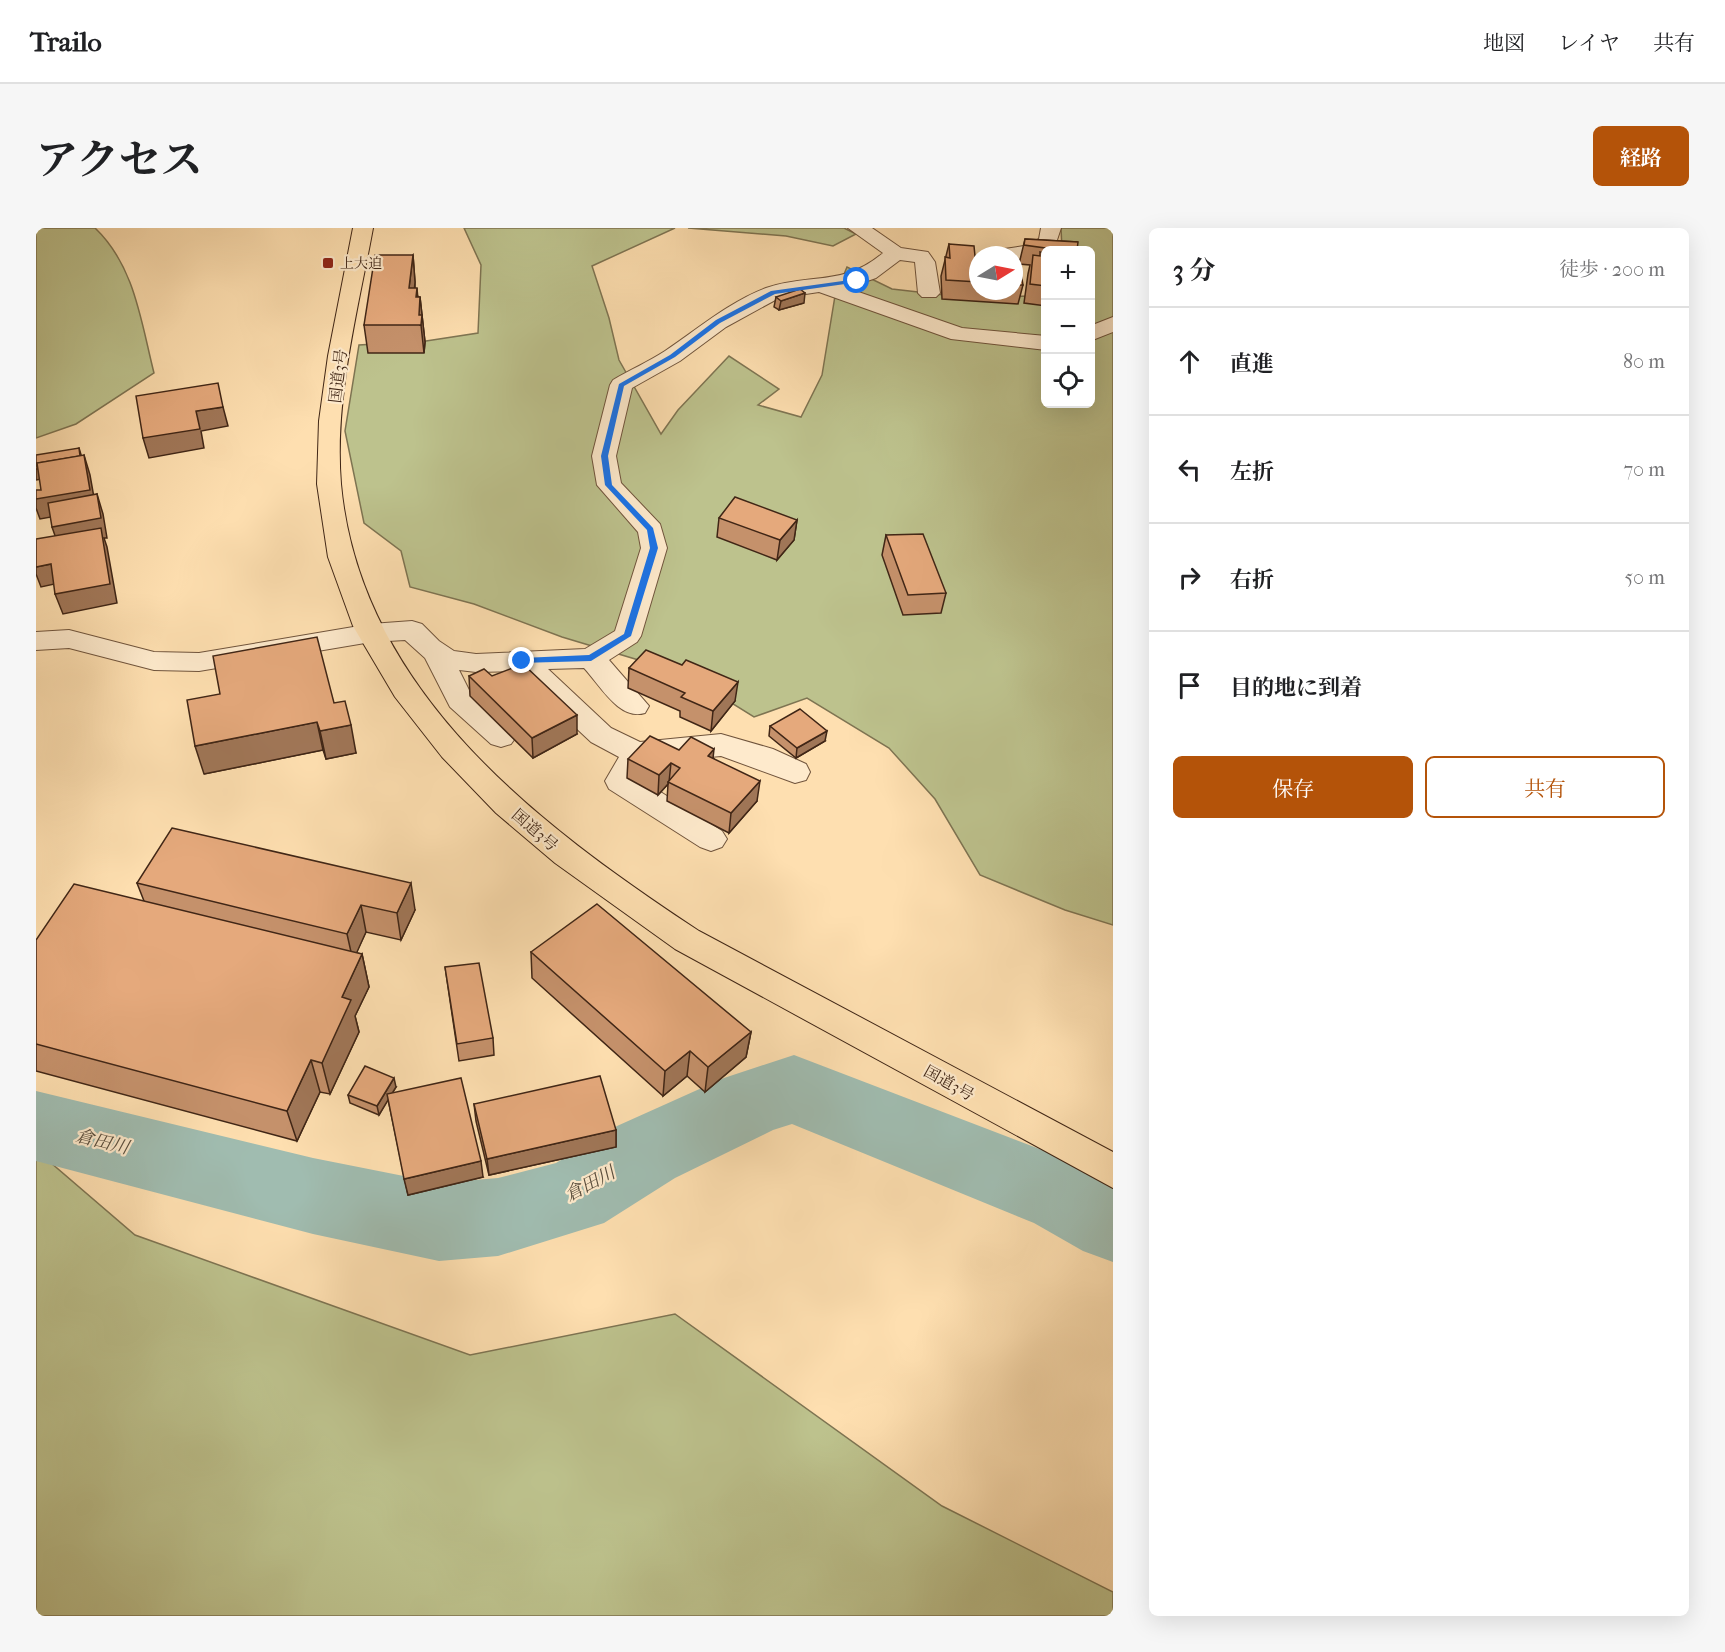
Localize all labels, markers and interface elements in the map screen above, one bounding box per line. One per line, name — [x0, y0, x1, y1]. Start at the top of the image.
text: Trailo — [30, 25, 102, 58]
text: 地図 — [1483, 31, 1525, 55]
text: レイヤ — [1558, 31, 1620, 55]
text: 共有 — [1653, 31, 1695, 55]
button: 経路 — [1593, 126, 1689, 186]
text: アクセス — [36, 136, 203, 185]
north arrow — [969, 246, 1023, 300]
map controls — [1041, 246, 1095, 408]
button: + — [1041, 246, 1095, 300]
place label: 上大迫 — [340, 255, 382, 272]
text: 3 分 — [1173, 255, 1215, 286]
marker: 上大迫 — [321, 256, 335, 270]
text: 徒歩 · 200 m — [1559, 258, 1665, 281]
route start — [843, 267, 869, 293]
button: − — [1041, 300, 1095, 354]
icon: ahead — [1173, 345, 1206, 378]
street label: 国道3号 — [325, 348, 351, 404]
text: 80 m — [1623, 350, 1665, 373]
text: 直進 — [1230, 351, 1274, 377]
button: locate — [1041, 354, 1095, 408]
icon: left — [1173, 453, 1206, 486]
text: 70 m — [1623, 458, 1665, 481]
text: 左折 — [1230, 459, 1274, 485]
icon: right — [1173, 561, 1206, 594]
text: 50 m — [1624, 566, 1665, 589]
text: 右折 — [1230, 567, 1274, 593]
route end — [508, 647, 534, 673]
icon: arrive — [1173, 669, 1206, 702]
text: 目的地に到着 — [1230, 675, 1362, 701]
button: 保存 — [1173, 756, 1413, 818]
button: 共有 — [1425, 756, 1665, 818]
street label: 国道3号 — [508, 805, 562, 855]
street label: 国道3号 — [921, 1061, 977, 1105]
water label: 倉田川 — [73, 1125, 133, 1159]
water label: 倉田川 — [561, 1161, 621, 1206]

